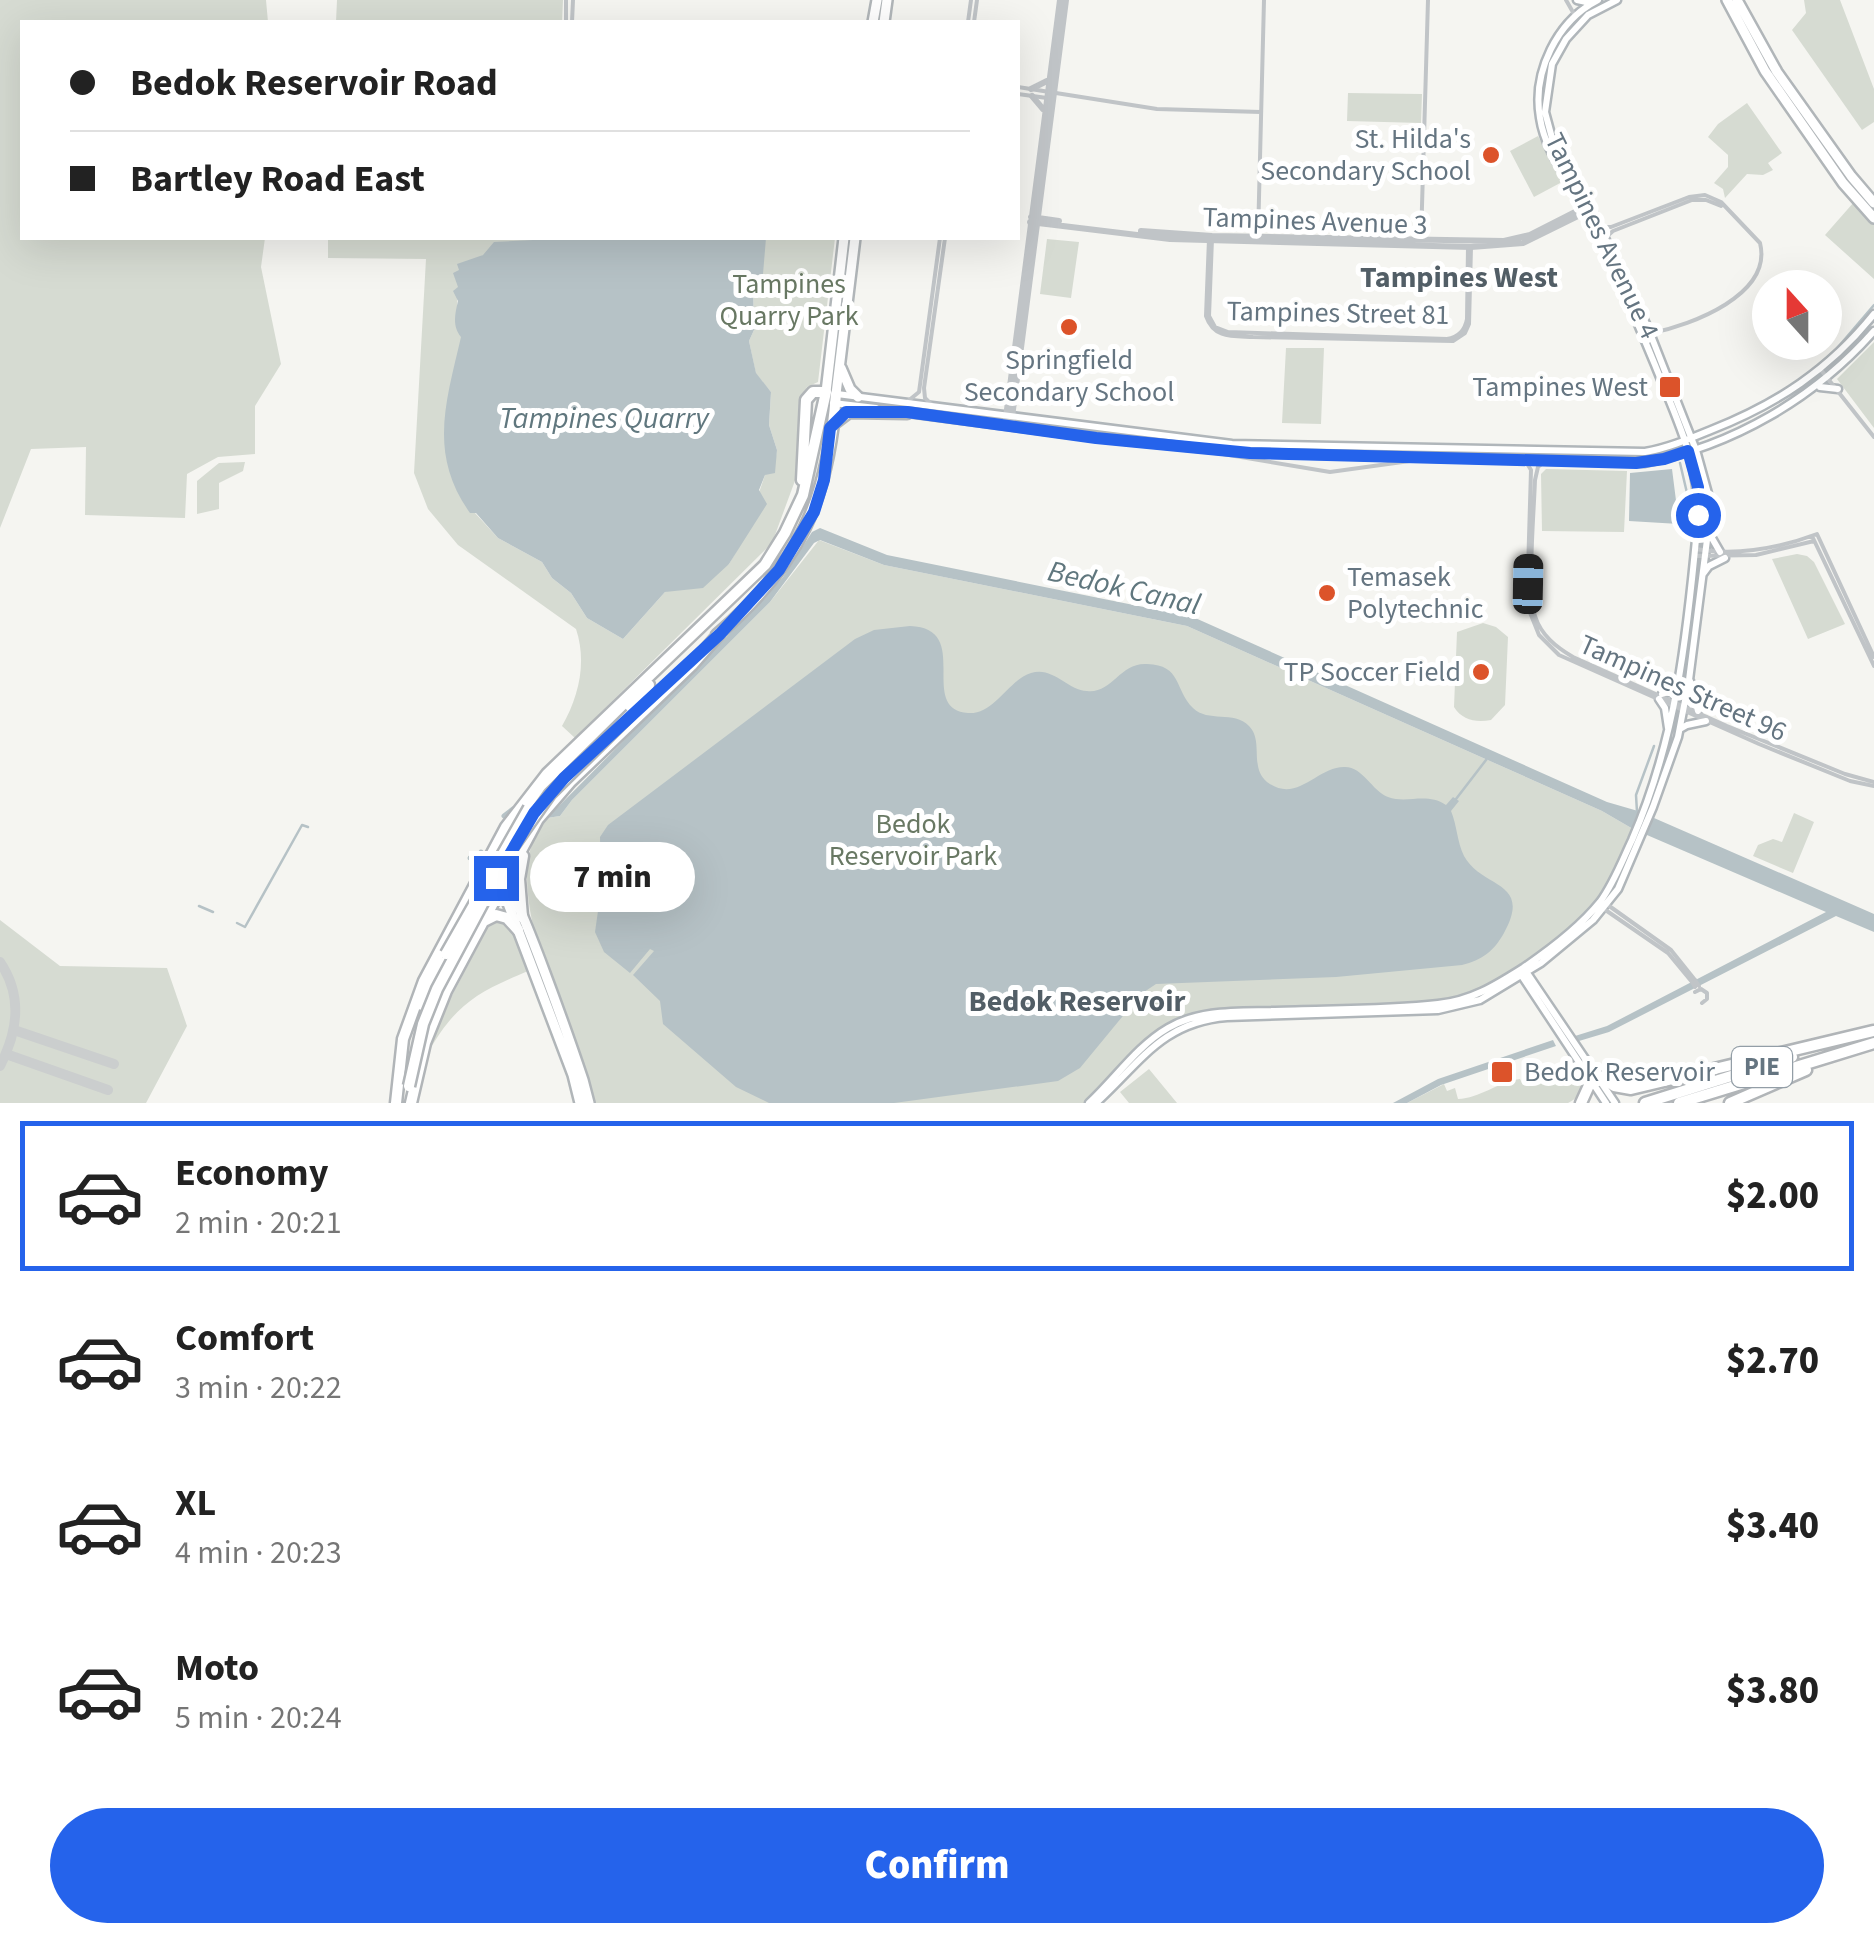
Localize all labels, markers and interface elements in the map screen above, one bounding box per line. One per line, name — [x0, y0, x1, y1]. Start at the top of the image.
text: Bedok Reservoir Road — [130, 56, 498, 110]
place label: St. Hilda's Secondary School — [1260, 119, 1471, 191]
street label: Tampines Avenue 4 — [1535, 126, 1669, 346]
marker: St. Hilda's Secondary School — [1480, 144, 1502, 166]
text: Bartley Road East — [130, 152, 425, 206]
street label: Tampines Avenue 3 — [1202, 197, 1428, 245]
district label: Tampines West — [1360, 256, 1558, 299]
park label: Tampines Quarry Park — [719, 264, 859, 336]
north arrow — [1752, 270, 1842, 360]
map controls — [1752, 270, 1842, 360]
street label: Tampines Street 81 — [1226, 291, 1450, 335]
marker: Springfield Secondary School — [1058, 316, 1080, 338]
place label: Springfield Secondary School — [964, 340, 1174, 412]
place label: Tampines West — [1472, 367, 1649, 407]
marker: Tampines West — [1657, 374, 1683, 400]
water label: Tampines Quarry — [499, 397, 710, 440]
route start — [1676, 493, 1721, 538]
water label: Bedok Canal — [1044, 550, 1205, 627]
car — [1512, 554, 1544, 614]
place label: Temasek Polytechnic — [1347, 557, 1484, 629]
marker: Temasek Polytechnic — [1316, 582, 1338, 604]
street label: Tampines Street 96 — [1573, 624, 1793, 752]
place label: TP Soccer Field — [1284, 652, 1461, 692]
marker: TP Soccer Field — [1470, 661, 1492, 683]
park label: Bedok Reservoir Park — [829, 804, 997, 876]
callout: 7 min — [531, 843, 696, 913]
text: 7 min — [573, 854, 652, 900]
route end — [474, 856, 519, 901]
district label: Bedok Reservoir — [969, 980, 1186, 1023]
road number: PIE — [1732, 1047, 1792, 1087]
place label: Bedok Reservoir — [1524, 1052, 1715, 1092]
marker: Bedok Reservoir — [1489, 1059, 1515, 1085]
text: Economy — [175, 1146, 328, 1200]
icon: car — [55, 1151, 145, 1241]
text: $2.00 — [1726, 1169, 1819, 1223]
text: 2 min · 20:21 — [175, 1200, 342, 1246]
text: Comfort — [175, 1311, 314, 1365]
icon: car — [55, 1316, 145, 1406]
text: $2.70 — [1726, 1334, 1819, 1388]
text: 3 min · 20:22 — [175, 1365, 342, 1411]
text: XL — [175, 1476, 216, 1530]
icon: car — [55, 1481, 145, 1571]
text: $3.40 — [1726, 1499, 1819, 1553]
text: 4 min · 20:23 — [175, 1530, 342, 1576]
text: Moto — [175, 1641, 259, 1695]
icon: car — [55, 1646, 145, 1736]
text: $3.80 — [1726, 1664, 1819, 1718]
text: 5 min · 20:24 — [175, 1695, 342, 1741]
button: Confirm — [50, 1808, 1824, 1923]

